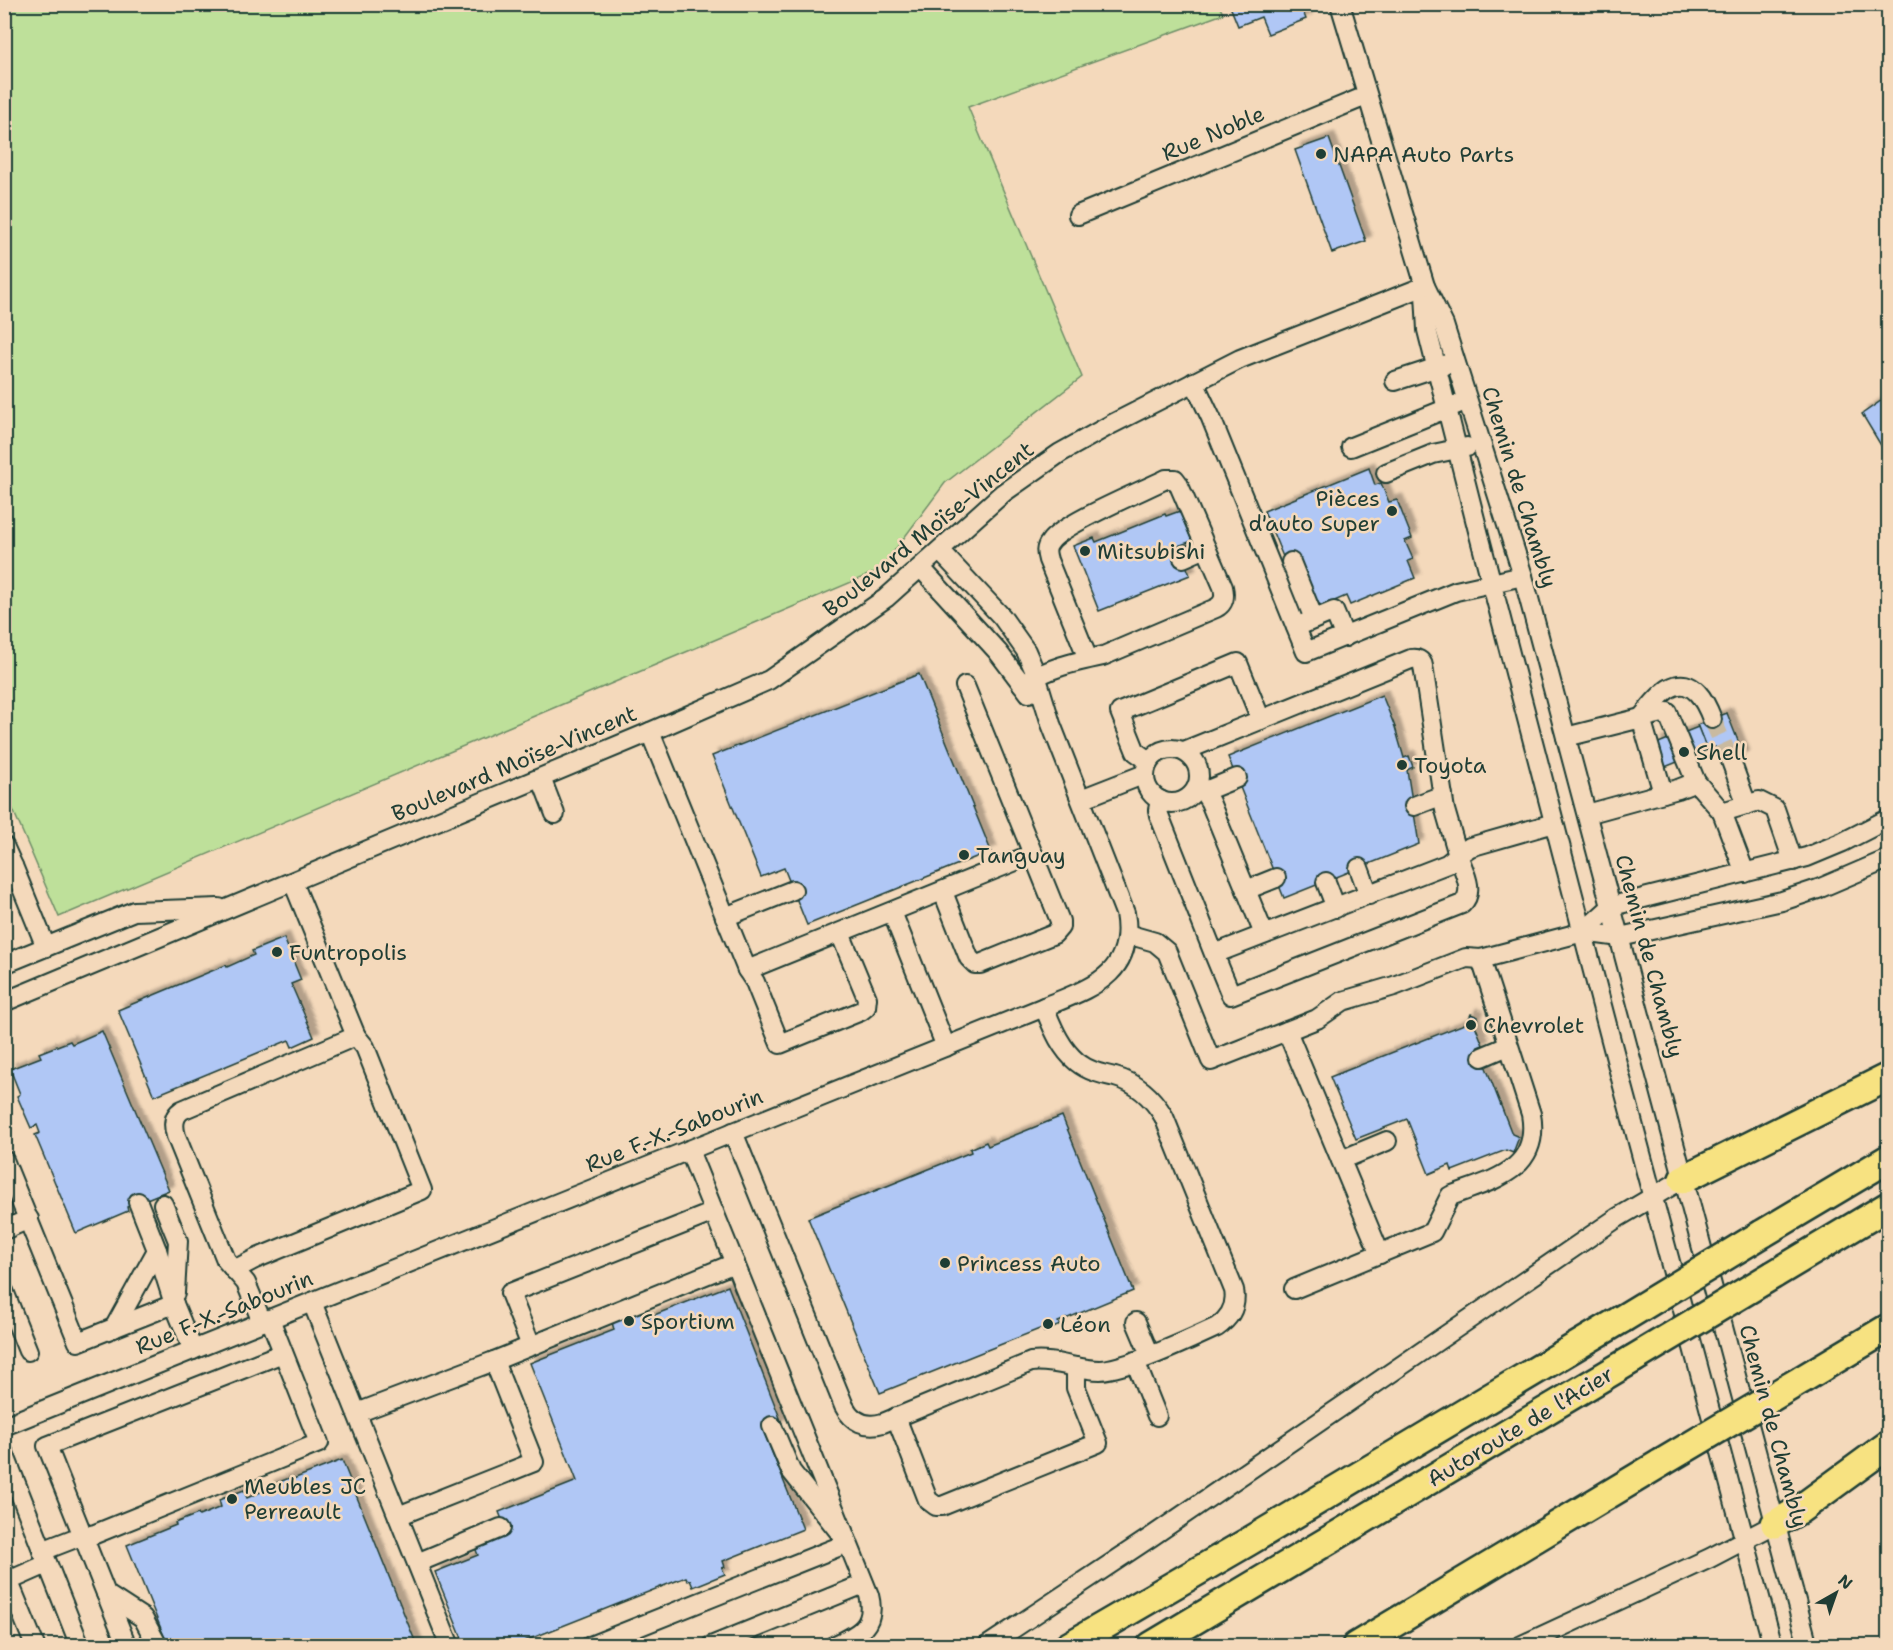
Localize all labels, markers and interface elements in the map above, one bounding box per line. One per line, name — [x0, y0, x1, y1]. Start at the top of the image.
street label: Rue Noble — [1157, 99, 1269, 168]
place label: NAPA Auto Parts — [1333, 140, 1514, 169]
marker: NAPA Auto Parts — [1314, 147, 1328, 161]
street label: Chemin de Chambly — [1475, 383, 1564, 591]
street label: Boulevard Moïse-Vincent — [817, 435, 1040, 624]
place label: Pièces d'auto Super — [1248, 484, 1380, 538]
marker: Pièces d'auto Super — [1385, 504, 1399, 518]
place label: Mitsubishi — [1097, 537, 1206, 566]
marker: Mitsubishi — [1078, 544, 1092, 558]
street label: Boulevard Moïse-Vincent — [387, 699, 641, 828]
place label: Shell — [1696, 738, 1747, 767]
marker: Shell — [1677, 745, 1691, 759]
place label: Toyota — [1414, 751, 1487, 780]
marker: Toyota — [1395, 758, 1409, 772]
place label: Tanguay — [976, 841, 1066, 870]
marker: Tanguay — [957, 848, 971, 862]
street label: Chemin de Chambly — [1608, 851, 1691, 1061]
place label: Funtropolis — [289, 938, 407, 967]
marker: Funtropolis — [270, 945, 284, 959]
place label: Chevrolet — [1483, 1011, 1584, 1040]
marker: Chevrolet — [1464, 1018, 1478, 1032]
street label: Rue F.-X.-Sabourin — [581, 1082, 767, 1179]
place label: Princess Auto — [957, 1249, 1101, 1278]
marker: Princess Auto — [938, 1256, 952, 1270]
street label: Rue F.-X.-Sabourin — [131, 1264, 317, 1361]
place label: Sportium — [641, 1307, 735, 1336]
place label: Léon — [1060, 1310, 1111, 1339]
marker: Sportium — [622, 1314, 636, 1328]
marker: Léon — [1041, 1317, 1055, 1331]
street label: Chemin de Chambly — [1732, 1321, 1815, 1531]
street label: Autoroute de l'Acier — [1422, 1359, 1619, 1494]
place label: Meubles JC Perreault — [244, 1472, 366, 1526]
marker: Meubles JC Perreault — [225, 1492, 239, 1506]
north arrow — [1806, 1563, 1866, 1623]
text: N — [1834, 1570, 1857, 1594]

